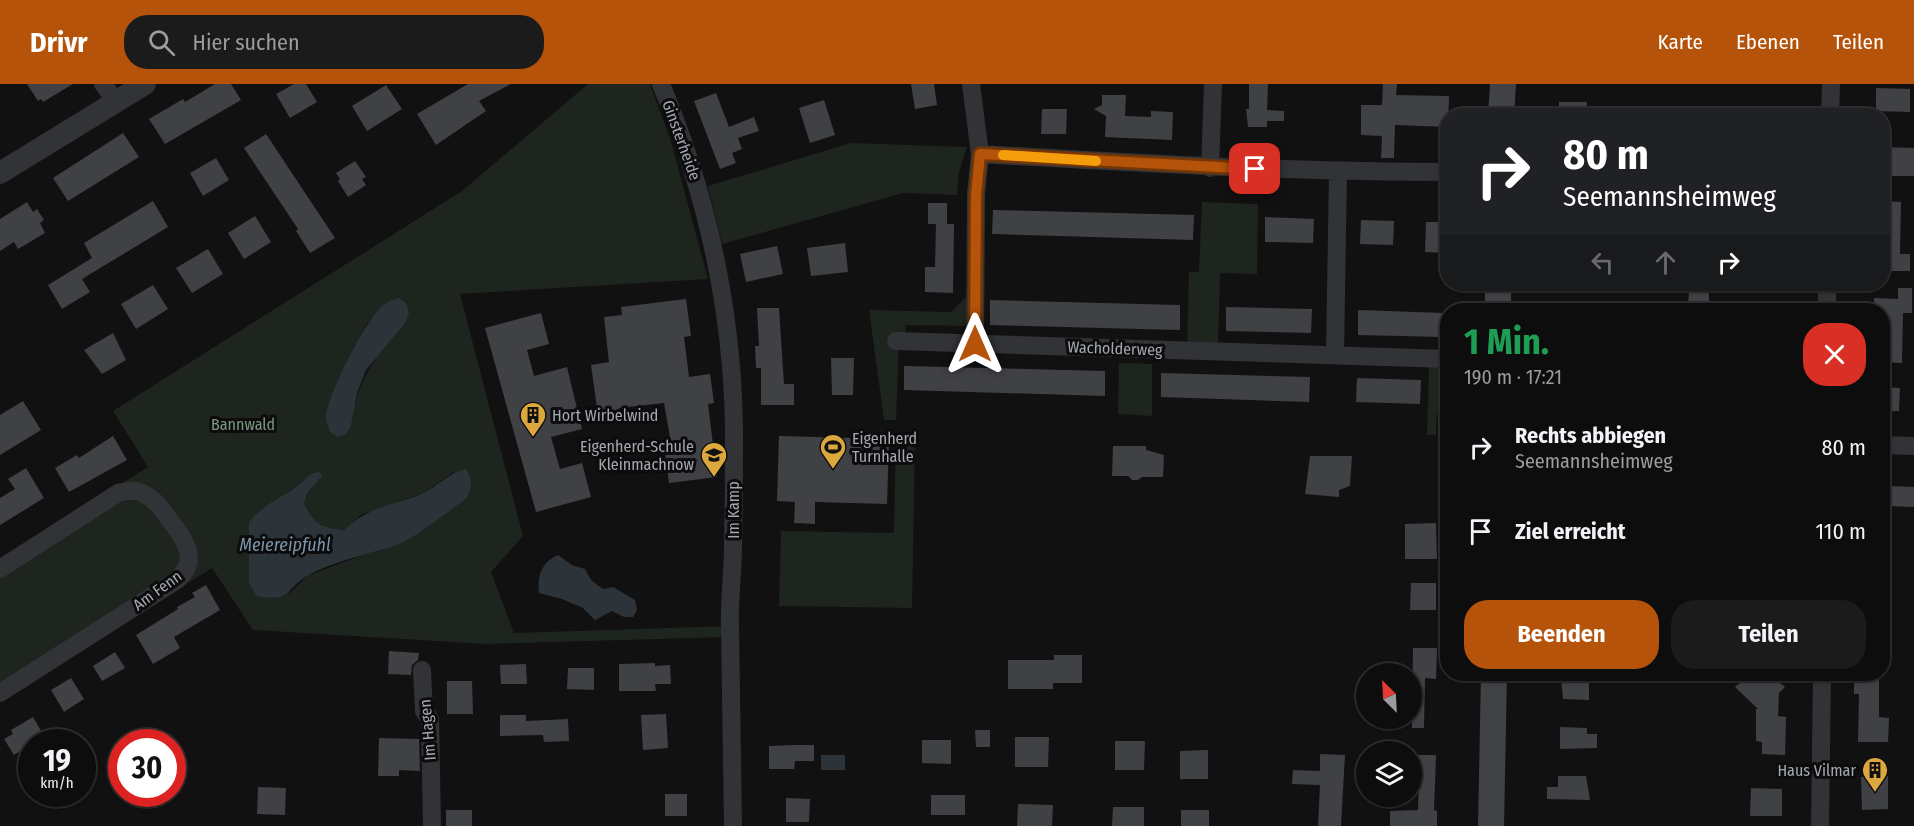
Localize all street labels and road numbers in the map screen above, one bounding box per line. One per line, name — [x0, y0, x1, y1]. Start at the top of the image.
street label: Ginsterheide — [658, 98, 705, 183]
street label: Wacholderweg — [1067, 337, 1163, 360]
street label: Im Kamp — [724, 481, 743, 539]
street label: Am Fenn — [129, 566, 185, 614]
street label: Im Hagen — [415, 699, 440, 761]

